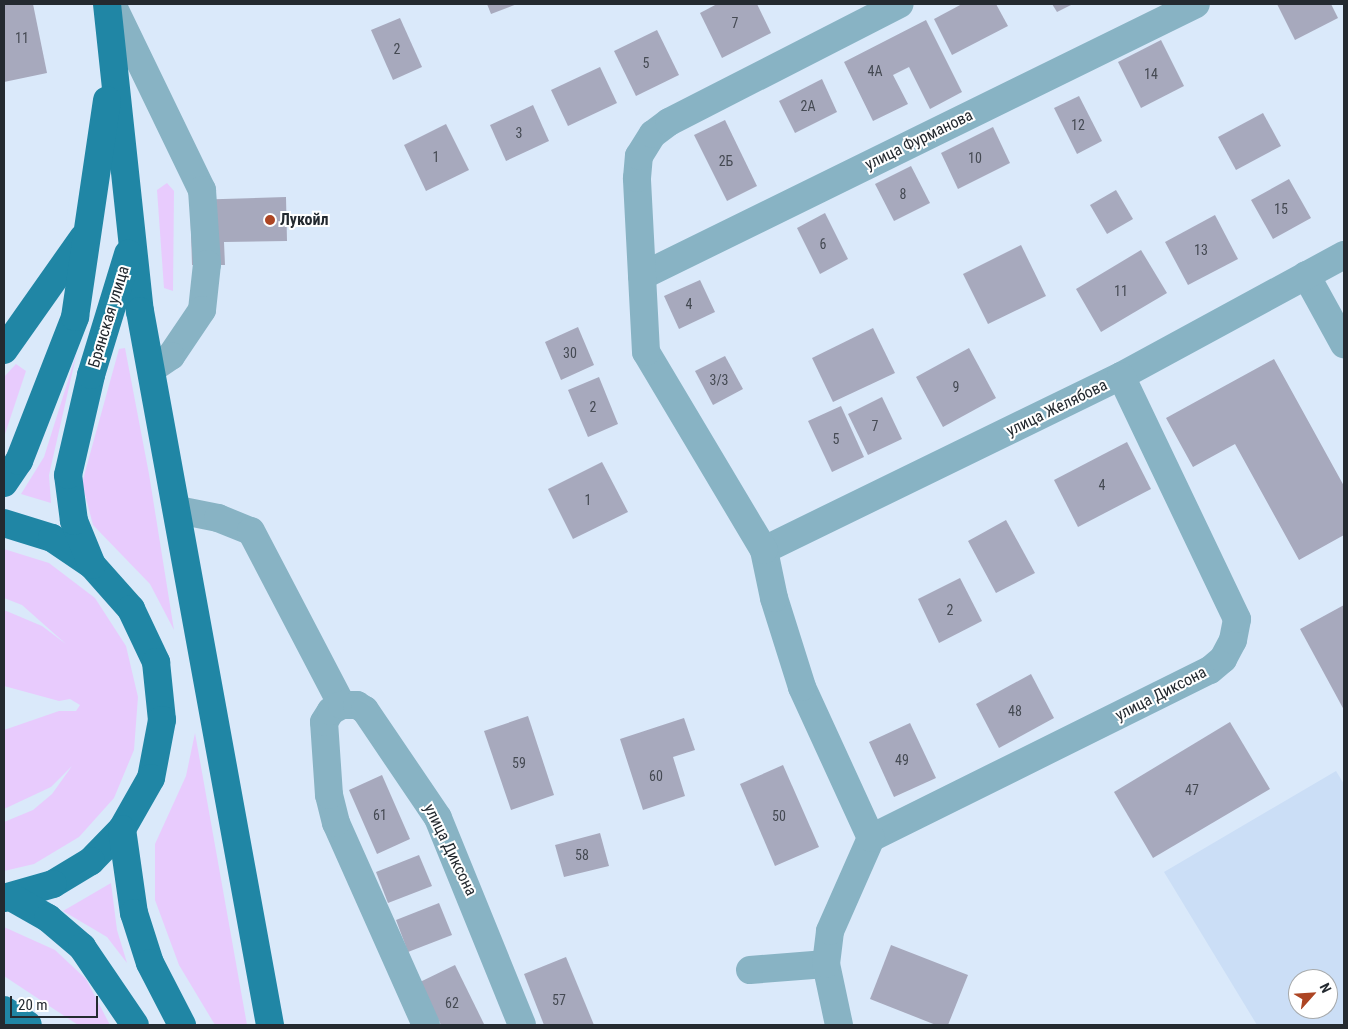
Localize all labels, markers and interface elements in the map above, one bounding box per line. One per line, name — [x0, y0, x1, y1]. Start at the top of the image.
house number: 7 — [732, 15, 738, 31]
house number: 11 — [15, 30, 29, 46]
house number: 2 — [394, 41, 400, 57]
house number: 5 — [643, 55, 649, 71]
house number: 4А — [868, 63, 882, 79]
house number: 14 — [1144, 66, 1158, 82]
house number: 2А — [801, 98, 815, 114]
street label: улица Фурманова — [862, 106, 976, 174]
house number: 12 — [1071, 117, 1085, 133]
house number: 3 — [516, 125, 522, 141]
house number: 1 — [433, 149, 439, 165]
house number: 10 — [968, 150, 982, 166]
house number: 2Б — [719, 153, 733, 169]
house number: 8 — [900, 186, 906, 202]
house number: 15 — [1274, 201, 1288, 217]
place label: Лукойл — [280, 210, 329, 230]
marker: Лукойл — [264, 214, 276, 226]
house number: 6 — [820, 236, 826, 252]
house number: 13 — [1194, 242, 1208, 258]
street label: Брянская улица — [84, 264, 134, 370]
house number: 11 — [1114, 283, 1128, 299]
house number: 4 — [686, 296, 692, 312]
house number: 30 — [563, 345, 577, 361]
house number: 3/3 — [709, 372, 729, 388]
street label: улица Желябова — [1003, 375, 1111, 441]
house number: 9 — [953, 379, 959, 395]
house number: 2 — [590, 399, 596, 415]
house number: 7 — [872, 418, 878, 434]
house number: 5 — [833, 431, 839, 447]
house number: 4 — [1099, 477, 1105, 493]
house number: 1 — [585, 492, 591, 508]
house number: 2 — [947, 602, 953, 618]
street label: улица Диксона — [1112, 663, 1210, 725]
house number: 48 — [1008, 703, 1022, 719]
house number: 49 — [895, 752, 909, 768]
house number: 59 — [512, 755, 526, 771]
house number: 60 — [649, 768, 663, 784]
house number: 47 — [1185, 782, 1199, 798]
street label: улица Диксона — [419, 801, 481, 899]
house number: 61 — [373, 807, 387, 823]
house number: 50 — [772, 808, 786, 824]
house number: 58 — [575, 847, 589, 863]
north arrow — [1288, 969, 1338, 1019]
text: N — [1317, 980, 1335, 995]
scale bar — [12, 986, 100, 1018]
house number: 57 — [552, 992, 566, 1008]
house number: 62 — [445, 995, 459, 1011]
text: 20 m — [18, 996, 48, 1014]

